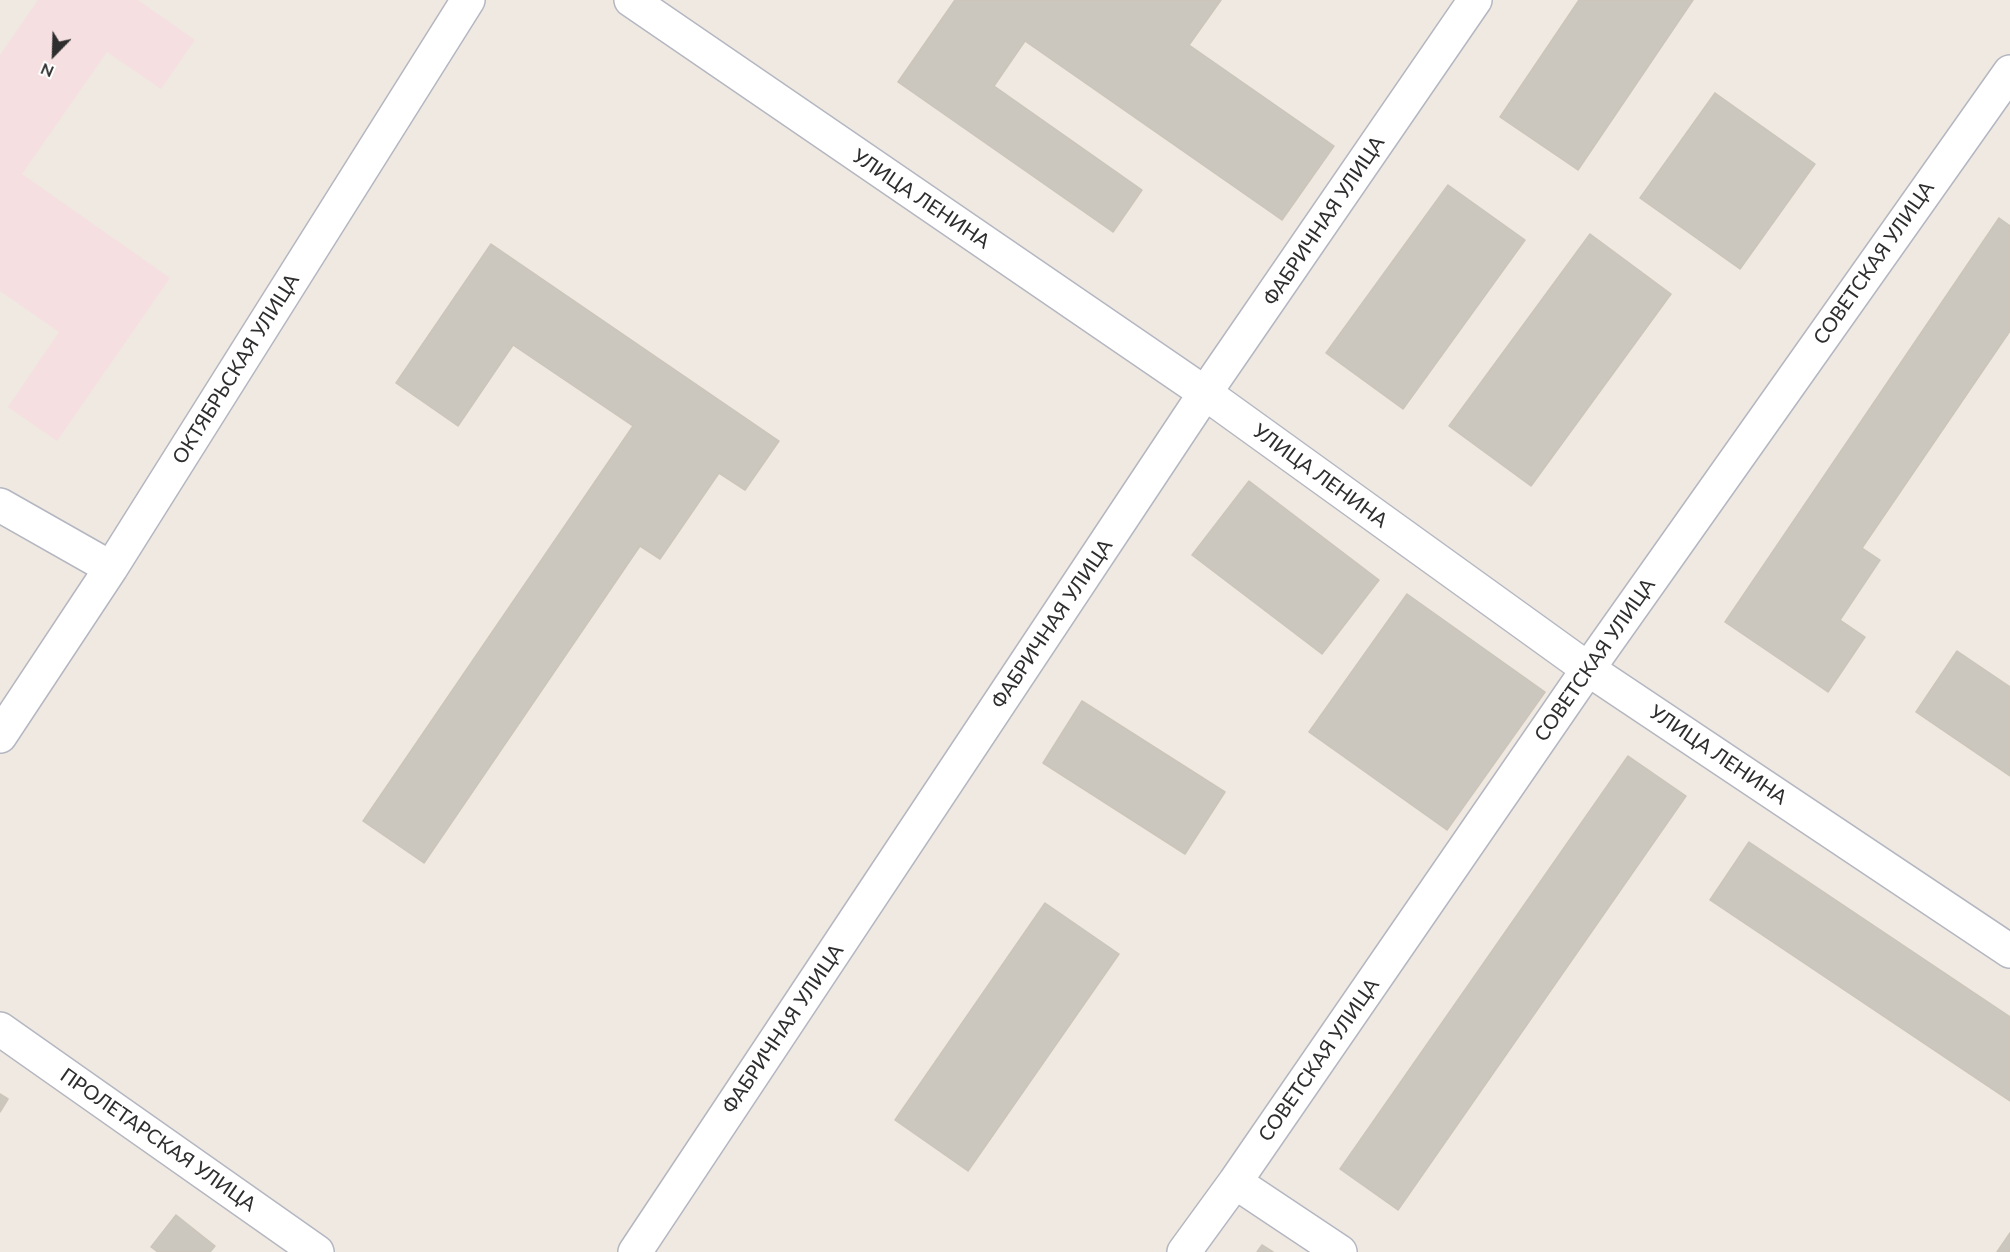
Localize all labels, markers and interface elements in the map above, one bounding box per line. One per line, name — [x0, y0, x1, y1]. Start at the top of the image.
north arrow — [24, 24, 84, 84]
text: N — [37, 60, 56, 82]
street label: ФАБРИЧНАЯ УЛИЦА — [1258, 132, 1390, 310]
street label: УЛИЦА ЛЕНИНА — [848, 144, 994, 254]
street label: СОВЕТСКАЯ УЛИЦА — [1809, 177, 1939, 349]
street label: ОКТЯБРЬСКАЯ УЛИЦА — [168, 270, 304, 468]
street label: УЛИЦА ЛЕНИНА — [1248, 419, 1392, 533]
street label: ФАБРИЧНАЯ УЛИЦА — [986, 535, 1118, 713]
street label: СОВЕТСКАЯ УЛИЦА — [1530, 574, 1660, 746]
street label: УЛИЦА ЛЕНИНА — [1645, 700, 1791, 810]
street label: ФАБРИЧНАЯ УЛИЦА — [717, 940, 849, 1118]
street label: СОВЕТСКАЯ УЛИЦА — [1254, 974, 1384, 1146]
street label: ПРОЛЕТАРСКАЯ УЛИЦА — [56, 1063, 260, 1217]

